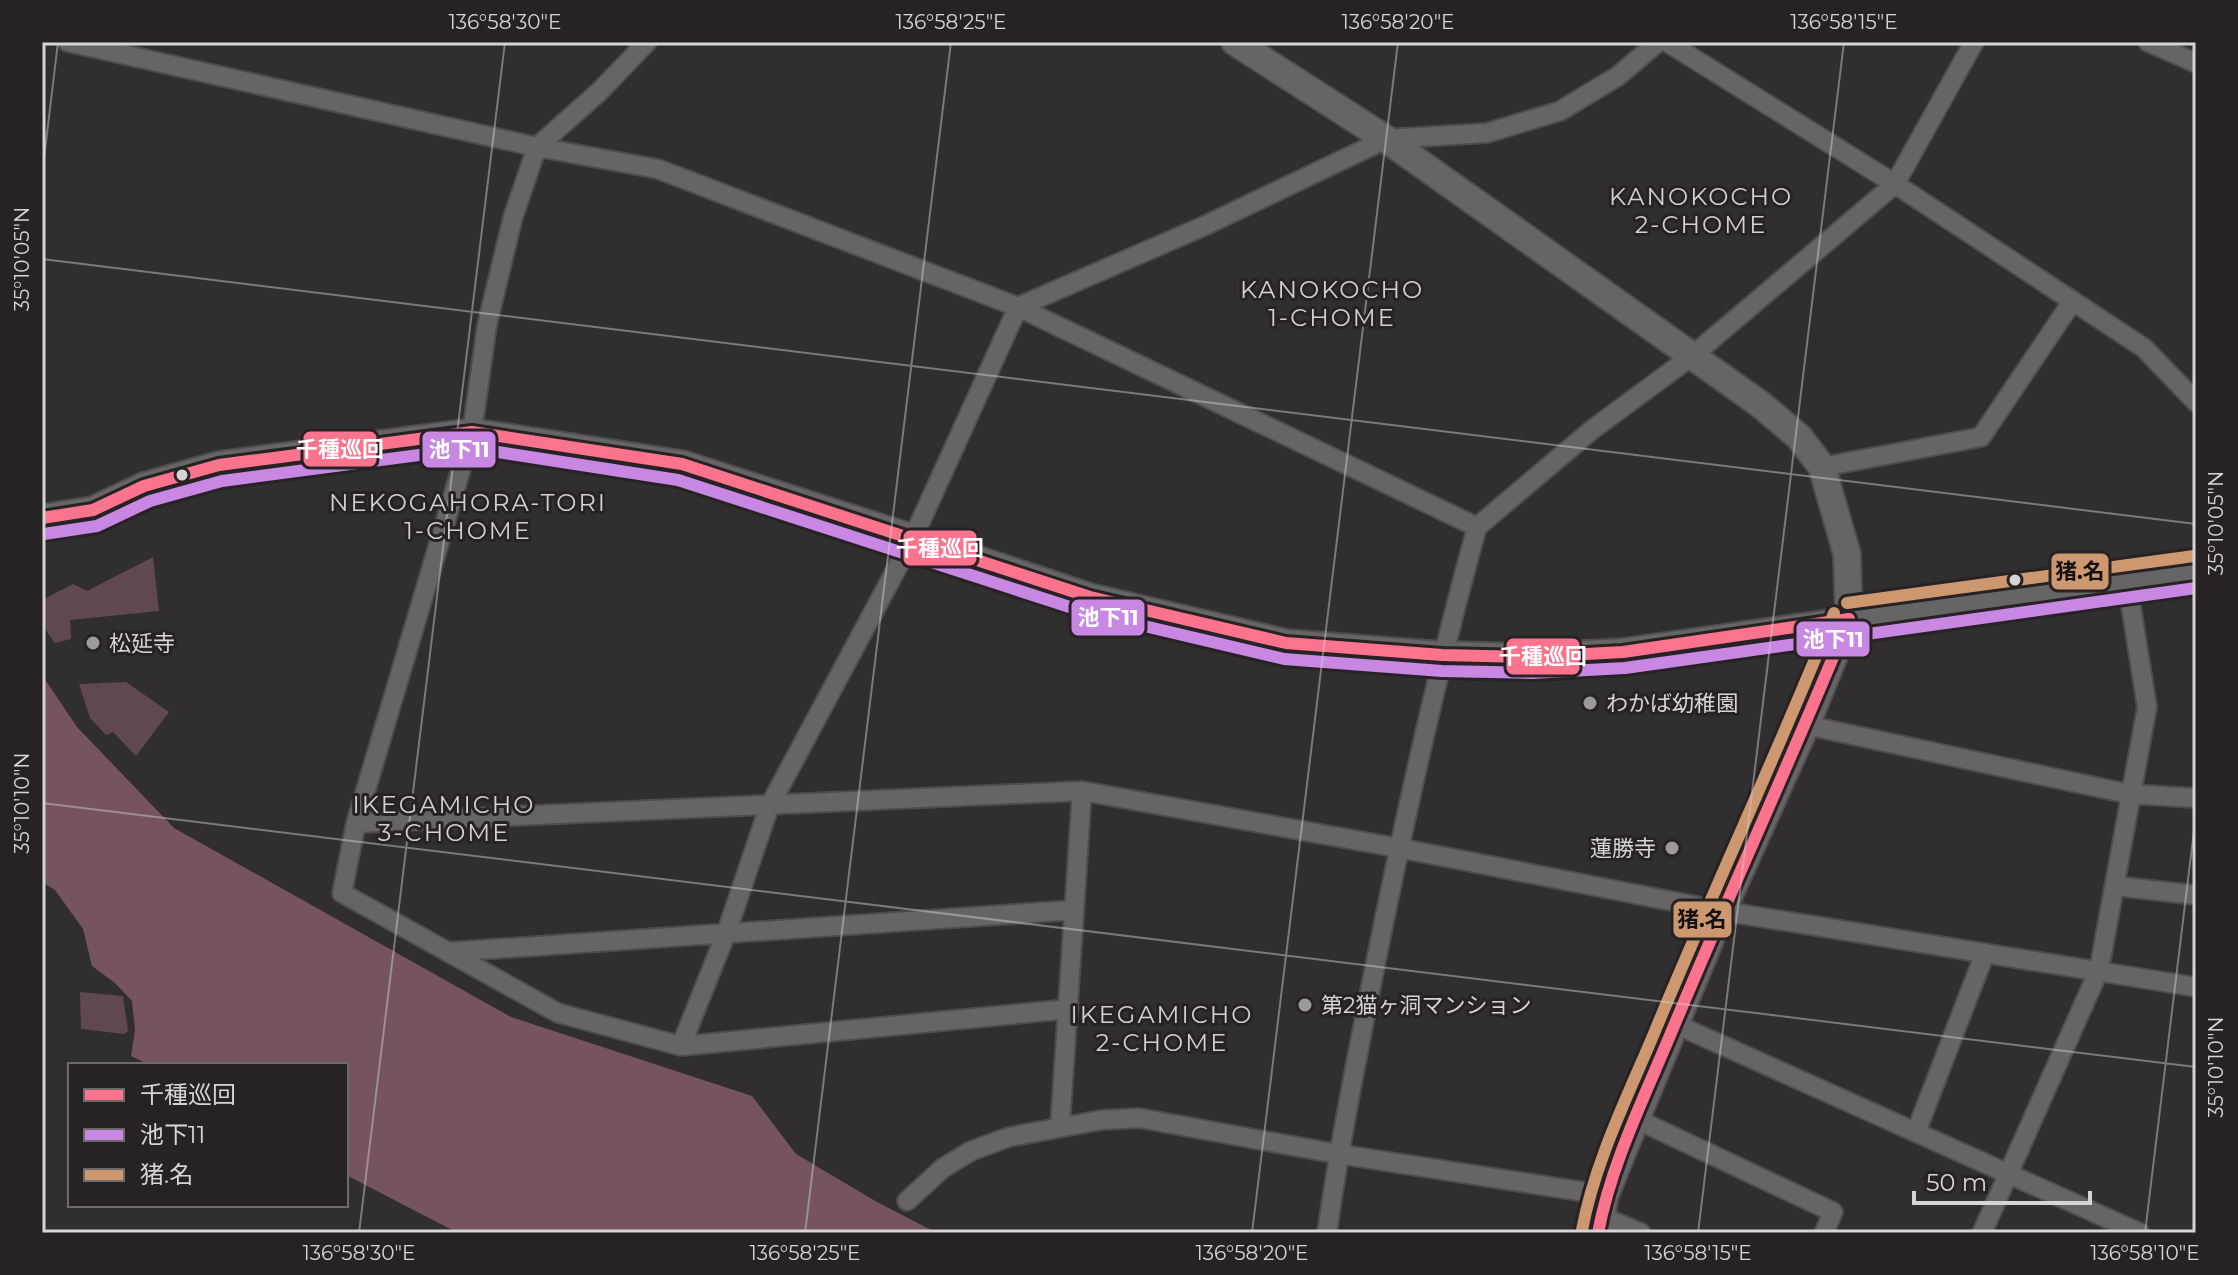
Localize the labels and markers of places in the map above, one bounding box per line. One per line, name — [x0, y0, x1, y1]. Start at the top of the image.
unlabelled marker — [174, 467, 190, 483]
unlabelled marker — [2007, 572, 2023, 588]
place label: 松延寺 — [109, 630, 175, 657]
marker: 松延寺 — [84, 634, 102, 652]
place label: わかば幼稚園 — [1606, 690, 1738, 717]
marker: わかば幼稚園 — [1581, 694, 1599, 712]
place label: 蓮勝寺 — [1590, 835, 1656, 862]
marker: 蓮勝寺 — [1663, 839, 1681, 857]
place label: 第2猫ヶ洞マンション — [1321, 992, 1532, 1019]
marker: 第2猫ヶ洞マンション — [1296, 996, 1314, 1014]

